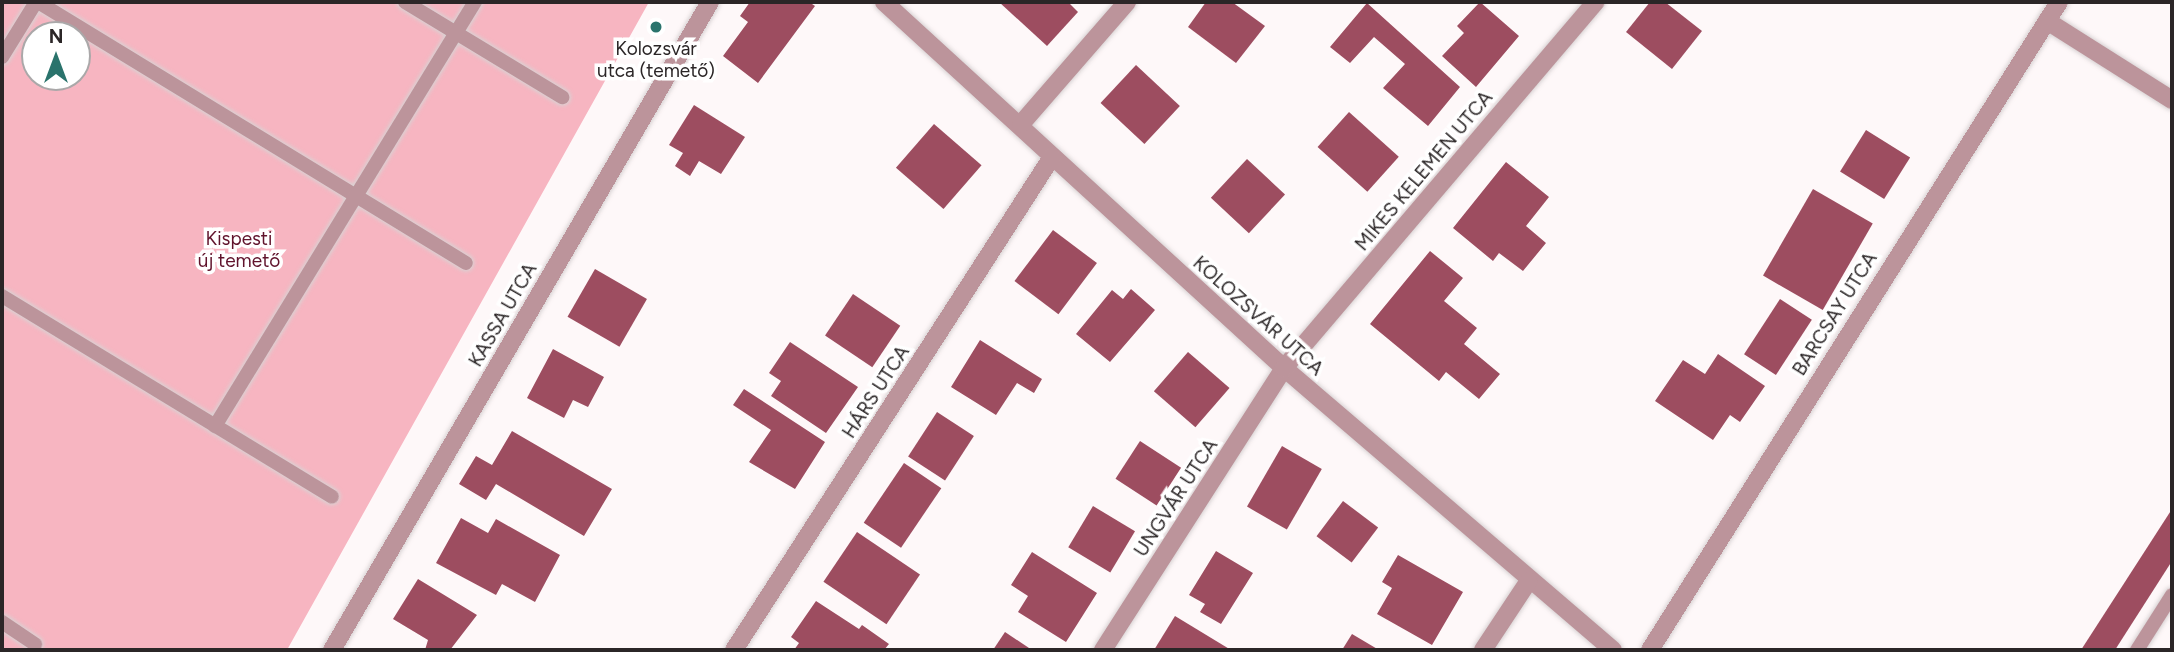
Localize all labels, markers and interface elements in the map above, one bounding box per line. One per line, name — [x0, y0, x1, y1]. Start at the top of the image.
marker: Kolozsvár utca (temető) — [648, 19, 664, 35]
north arrow — [21, 21, 91, 91]
text: N — [49, 25, 63, 48]
place label: Kolozsvár utca (temető) — [597, 38, 715, 82]
street label: MIKES KELEMEN UTCA — [1351, 87, 1497, 255]
park label: Kispesti új temető — [198, 228, 280, 272]
street label: BARCSAY UTCA — [1788, 248, 1882, 380]
street label: KOLOZSVÁR UTCA — [1188, 252, 1328, 380]
street label: KASSA UTCA — [464, 259, 542, 371]
street label: HÁRS UTCA — [838, 341, 914, 443]
street label: UNGVÁR UTCA — [1130, 435, 1222, 561]

